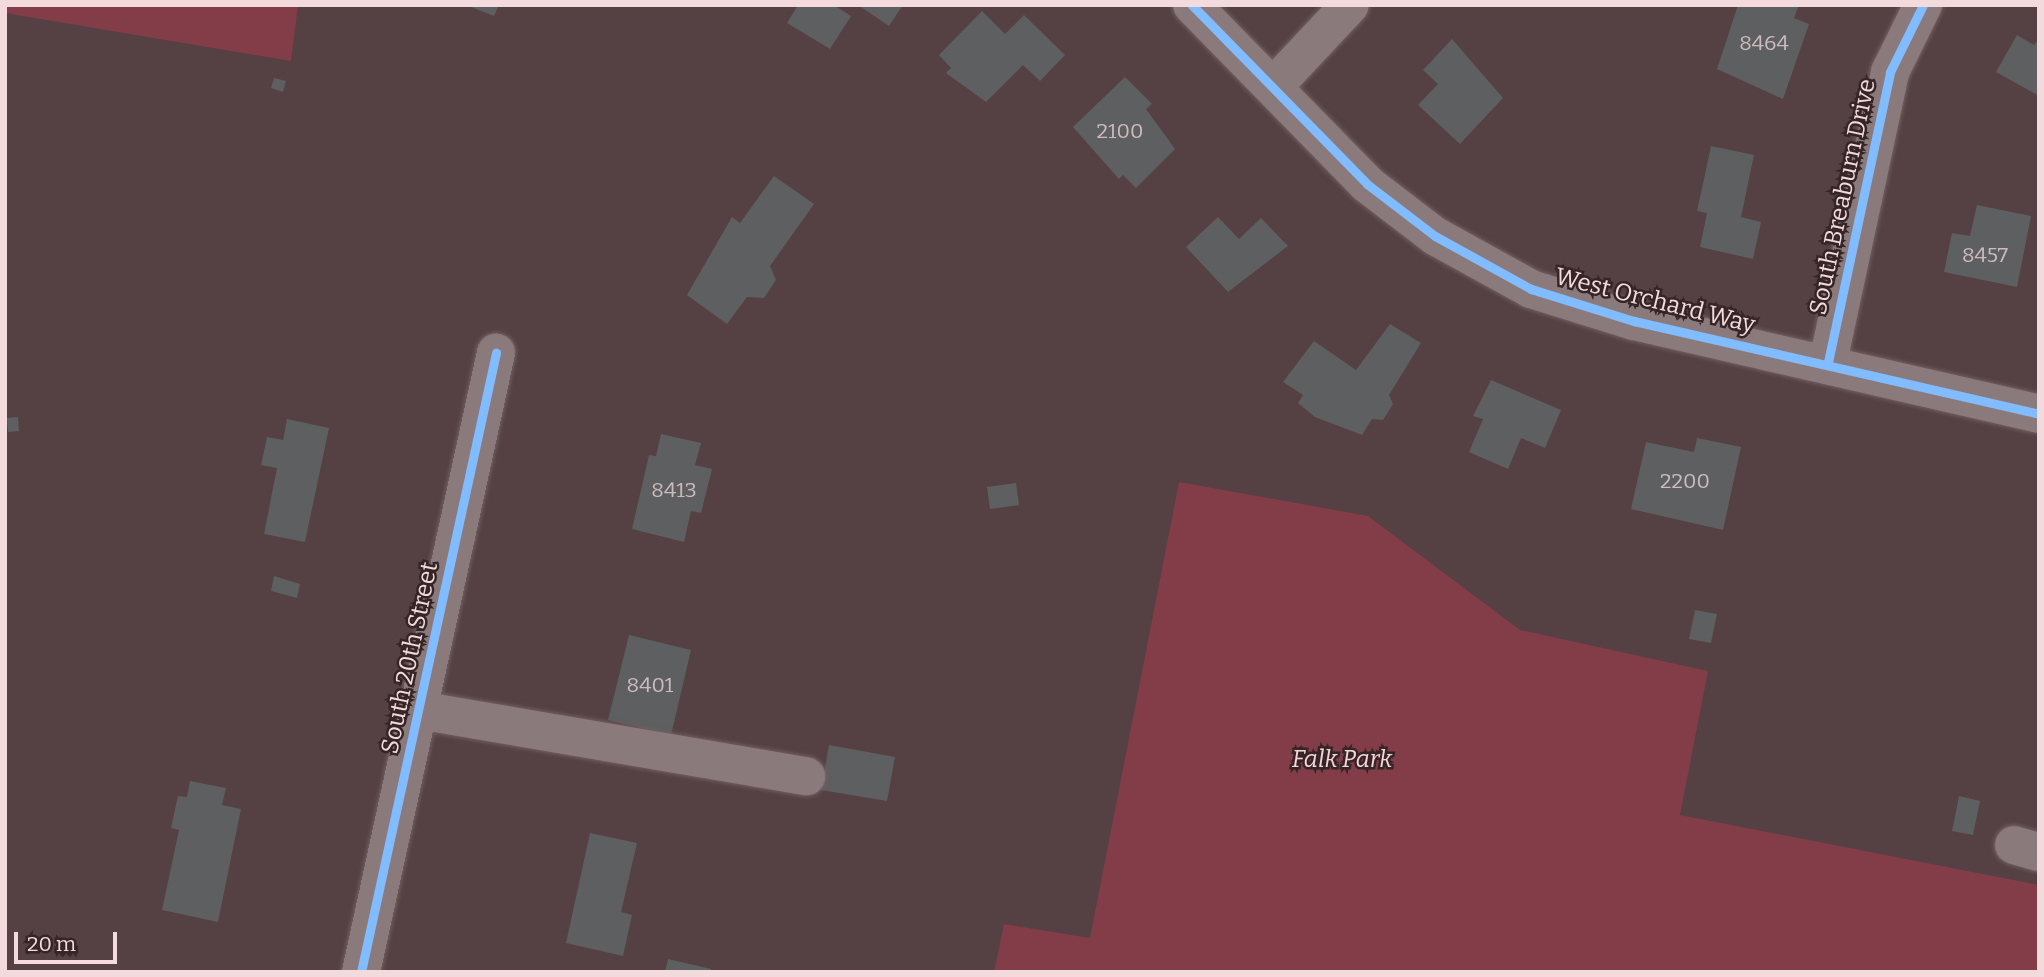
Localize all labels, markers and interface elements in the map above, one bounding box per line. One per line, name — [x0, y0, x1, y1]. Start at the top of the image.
house number: 8464 — [1739, 30, 1789, 56]
street label: South Breaburn Drive — [1804, 76, 1882, 318]
house number: 2100 — [1097, 118, 1143, 144]
house number: 8457 — [1962, 242, 2008, 268]
street label: West Orchard Way — [1552, 262, 1758, 340]
house number: 2200 — [1660, 468, 1710, 494]
house number: 8413 — [651, 477, 697, 503]
street label: South 20th Street — [376, 559, 444, 757]
house number: 8401 — [627, 672, 673, 698]
park label: Falk Park — [1292, 746, 1392, 774]
scale bar — [18, 918, 121, 962]
text: 20 m — [27, 931, 76, 957]

